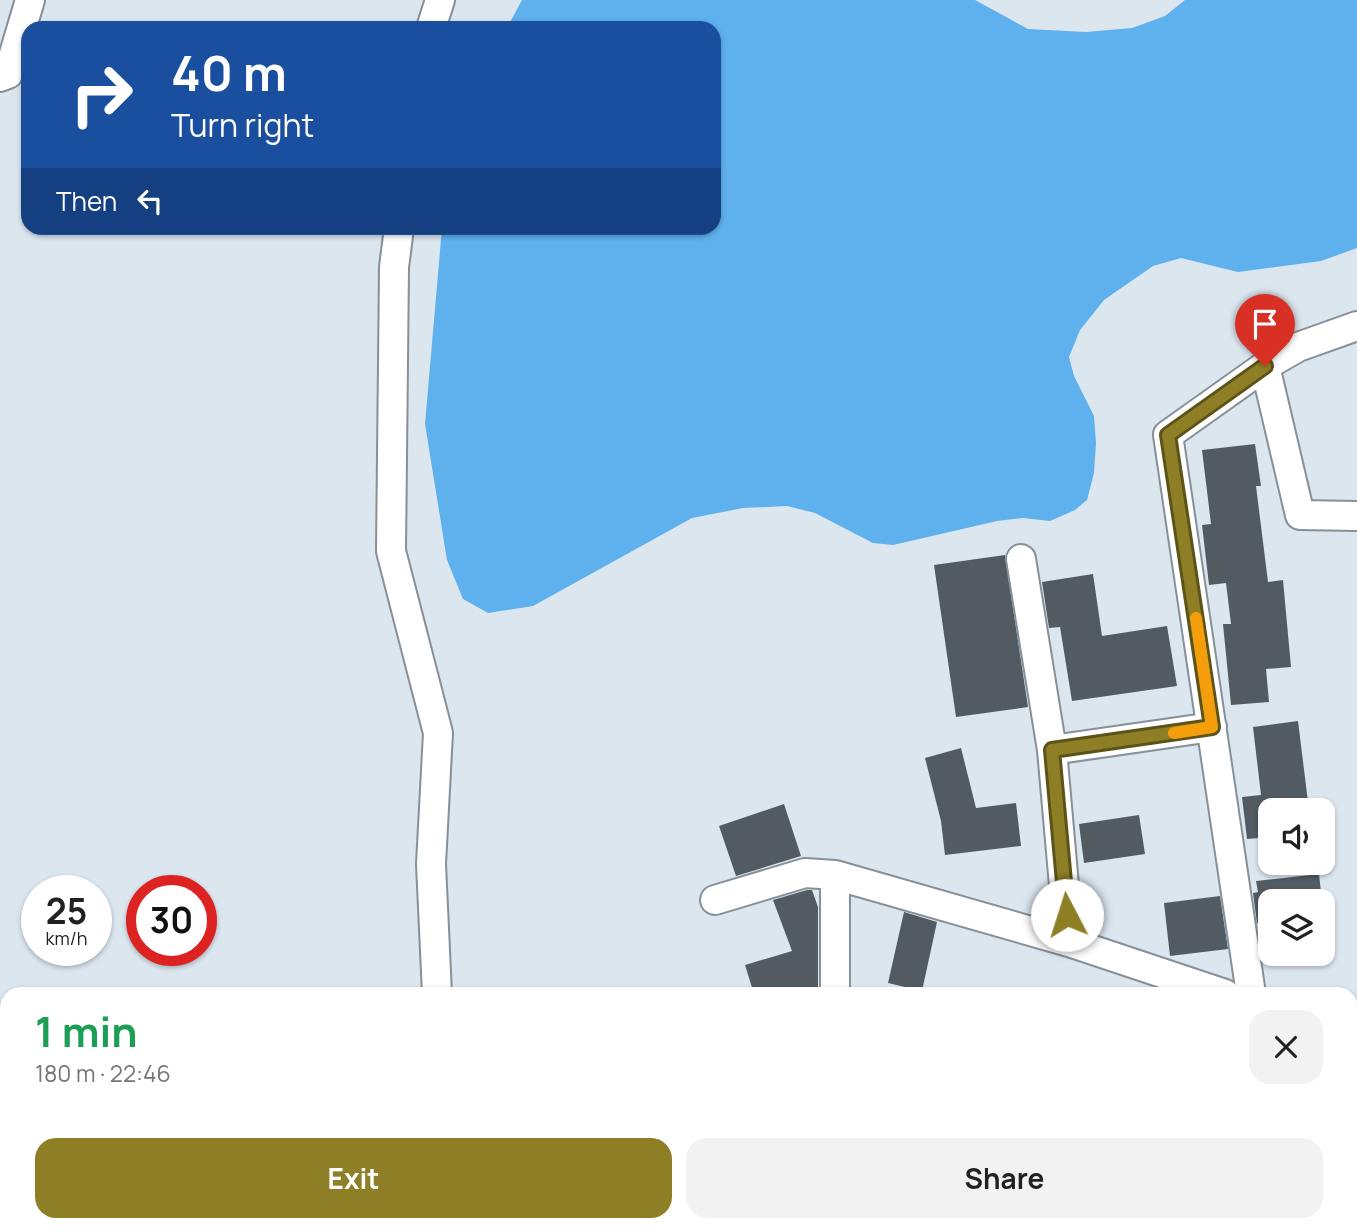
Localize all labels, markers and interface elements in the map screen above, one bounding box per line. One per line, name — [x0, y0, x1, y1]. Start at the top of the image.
text: 40 m — [171, 39, 287, 106]
icon: right — [56, 49, 147, 140]
text: Turn right — [171, 103, 314, 147]
icon: left — [131, 182, 169, 220]
text: Then — [56, 183, 117, 219]
pin — [1235, 294, 1295, 366]
icon: arrive — [1246, 305, 1284, 343]
map controls — [1258, 798, 1335, 966]
button: sound — [1258, 798, 1335, 875]
speed limit sign: 30 — [126, 875, 217, 966]
position arrow — [1030, 878, 1104, 952]
text: 25 — [46, 887, 87, 935]
button: layers — [1258, 889, 1335, 966]
text: km/h — [46, 926, 87, 950]
text: 1 min — [35, 1002, 138, 1060]
button: close — [1249, 1010, 1323, 1084]
text: 180 m · 22:46 — [35, 1057, 171, 1089]
button: Exit — [35, 1138, 672, 1218]
button: Share — [686, 1138, 1323, 1218]

